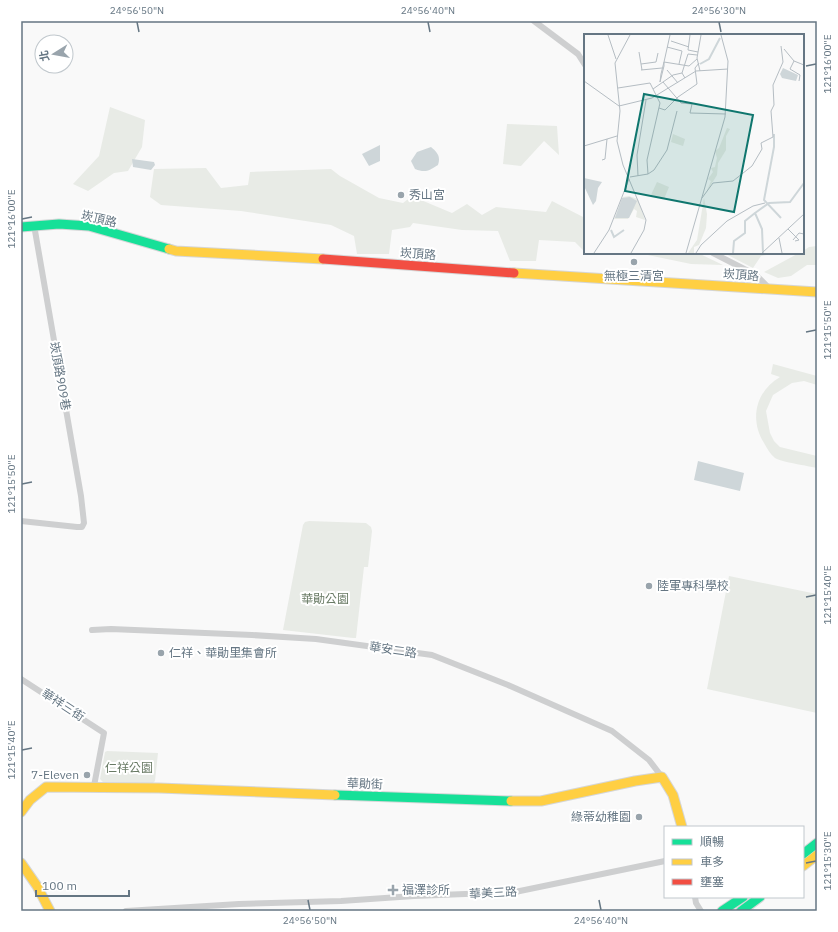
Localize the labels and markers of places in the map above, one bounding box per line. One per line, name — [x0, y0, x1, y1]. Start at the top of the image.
place label: 秀山宮 — [409, 187, 445, 202]
marker: 秀山宮 — [396, 190, 406, 200]
marker: 無極三清宮 — [629, 257, 639, 267]
place label: 無極三清宮 — [604, 268, 664, 283]
place label: 陸軍專科學校 — [657, 578, 729, 593]
marker: 陸軍專科學校 — [644, 581, 654, 591]
place label: 仁祥、華勛里集會所 — [169, 645, 277, 660]
marker: 仁祥、華勛里集會所 — [156, 648, 166, 658]
place label: 7-Eleven — [31, 767, 79, 782]
marker: 7-Eleven — [82, 770, 92, 780]
place label: 綠蒂幼稚園 — [571, 809, 631, 824]
marker: 綠蒂幼稚園 — [634, 812, 644, 822]
place label: 福澤診所 — [402, 882, 450, 897]
marker: 福澤診所 — [387, 884, 399, 896]

